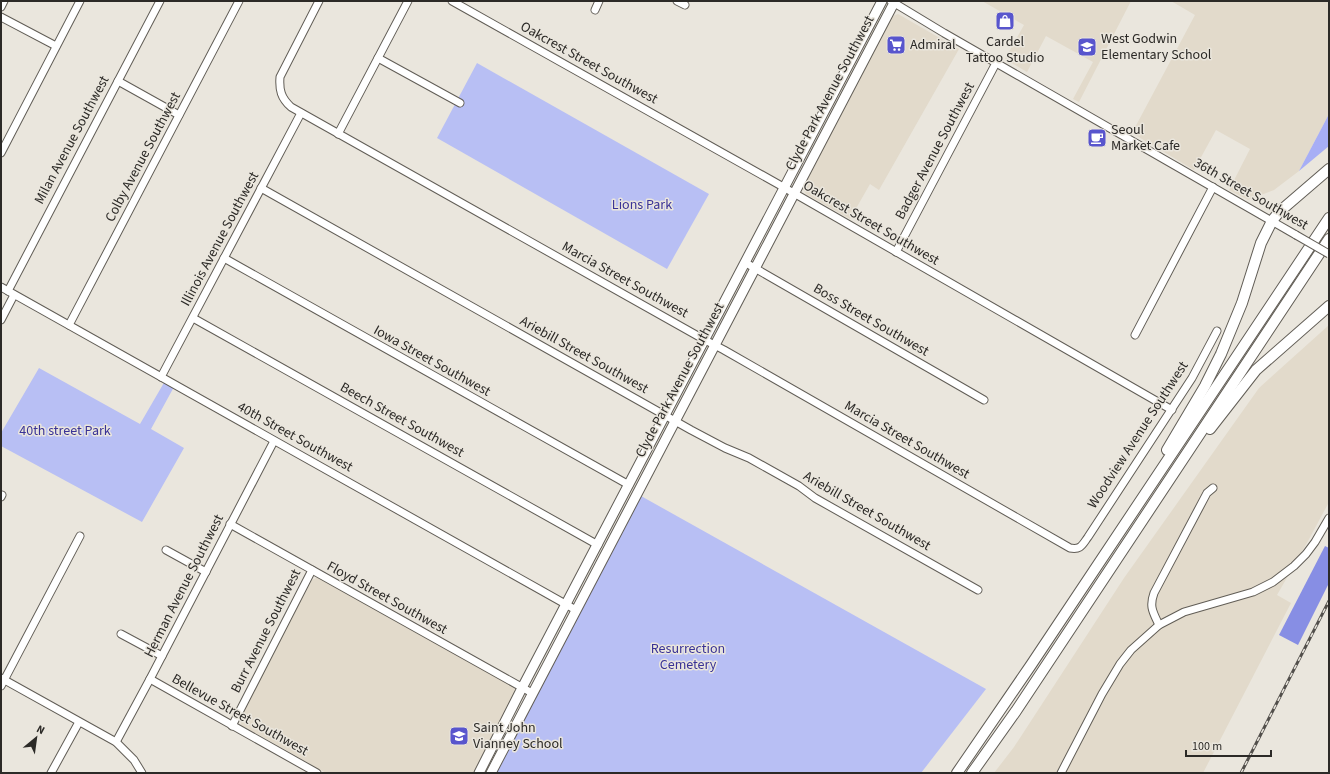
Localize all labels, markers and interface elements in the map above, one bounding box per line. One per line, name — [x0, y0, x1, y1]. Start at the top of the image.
shop icon: Cardel Tattoo Studio — [994, 10, 1016, 32]
street label: Clyde Park Avenue Southwest — [781, 12, 880, 174]
street label: Oakcrest Street Southwest — [517, 17, 662, 109]
place label: West Godwin Elementary School — [1101, 29, 1212, 65]
place label: Cardel Tattoo Studio — [966, 32, 1044, 68]
supermarket icon: Admiral — [885, 34, 907, 56]
place label: Admiral — [910, 35, 956, 55]
school or university icon: West Godwin Elementary School — [1076, 36, 1098, 58]
street label: Milan Avenue Southwest — [30, 72, 115, 208]
street label: Badger Avenue Southwest — [890, 79, 980, 223]
street label: Colby Avenue Southwest — [100, 88, 186, 225]
place label: Seoul Market Cafe — [1111, 120, 1180, 156]
cafe icon: Seoul Market Cafe — [1086, 127, 1108, 149]
street label: 36th Street Southwest — [1190, 153, 1312, 235]
street label: Illinois Avenue Southwest — [176, 168, 264, 310]
street label: Oakcrest Street Southwest — [799, 176, 943, 270]
park label: Lions Park — [612, 195, 672, 215]
street label: Marcia Street Southwest — [558, 237, 692, 323]
street label: Boss Street Southwest — [809, 279, 933, 361]
street label: Clyde Park Avenue Southwest — [631, 299, 730, 461]
street label: Ariebill Street Southwest — [516, 311, 652, 399]
street label: Iowa Street Southwest — [370, 320, 494, 402]
street label: Woodview Avenue Southwest — [1083, 357, 1193, 513]
street label: Beech Street Southwest — [336, 378, 468, 463]
street label: Marcia Street Southwest — [841, 396, 974, 484]
street label: 40th Street Southwest — [234, 397, 357, 477]
park label: 40th street Park — [19, 421, 111, 441]
street label: Ariebill Street Southwest — [800, 466, 935, 556]
street label: Herman Avenue Southwest — [139, 511, 229, 661]
street label: Floyd Street Southwest — [323, 556, 451, 640]
street label: Burr Avenue Southwest — [226, 565, 306, 696]
park label: Resurrection Cemetery — [651, 639, 725, 675]
street label: Bellevue Street Southwest — [168, 669, 312, 761]
north arrow — [16, 718, 56, 758]
place label: Saint John Vianney School — [473, 718, 563, 754]
text: N — [34, 721, 47, 738]
school or university icon: Saint John Vianney School — [448, 725, 470, 747]
scale bar — [1186, 732, 1271, 758]
text: 100 m — [1192, 738, 1222, 755]

